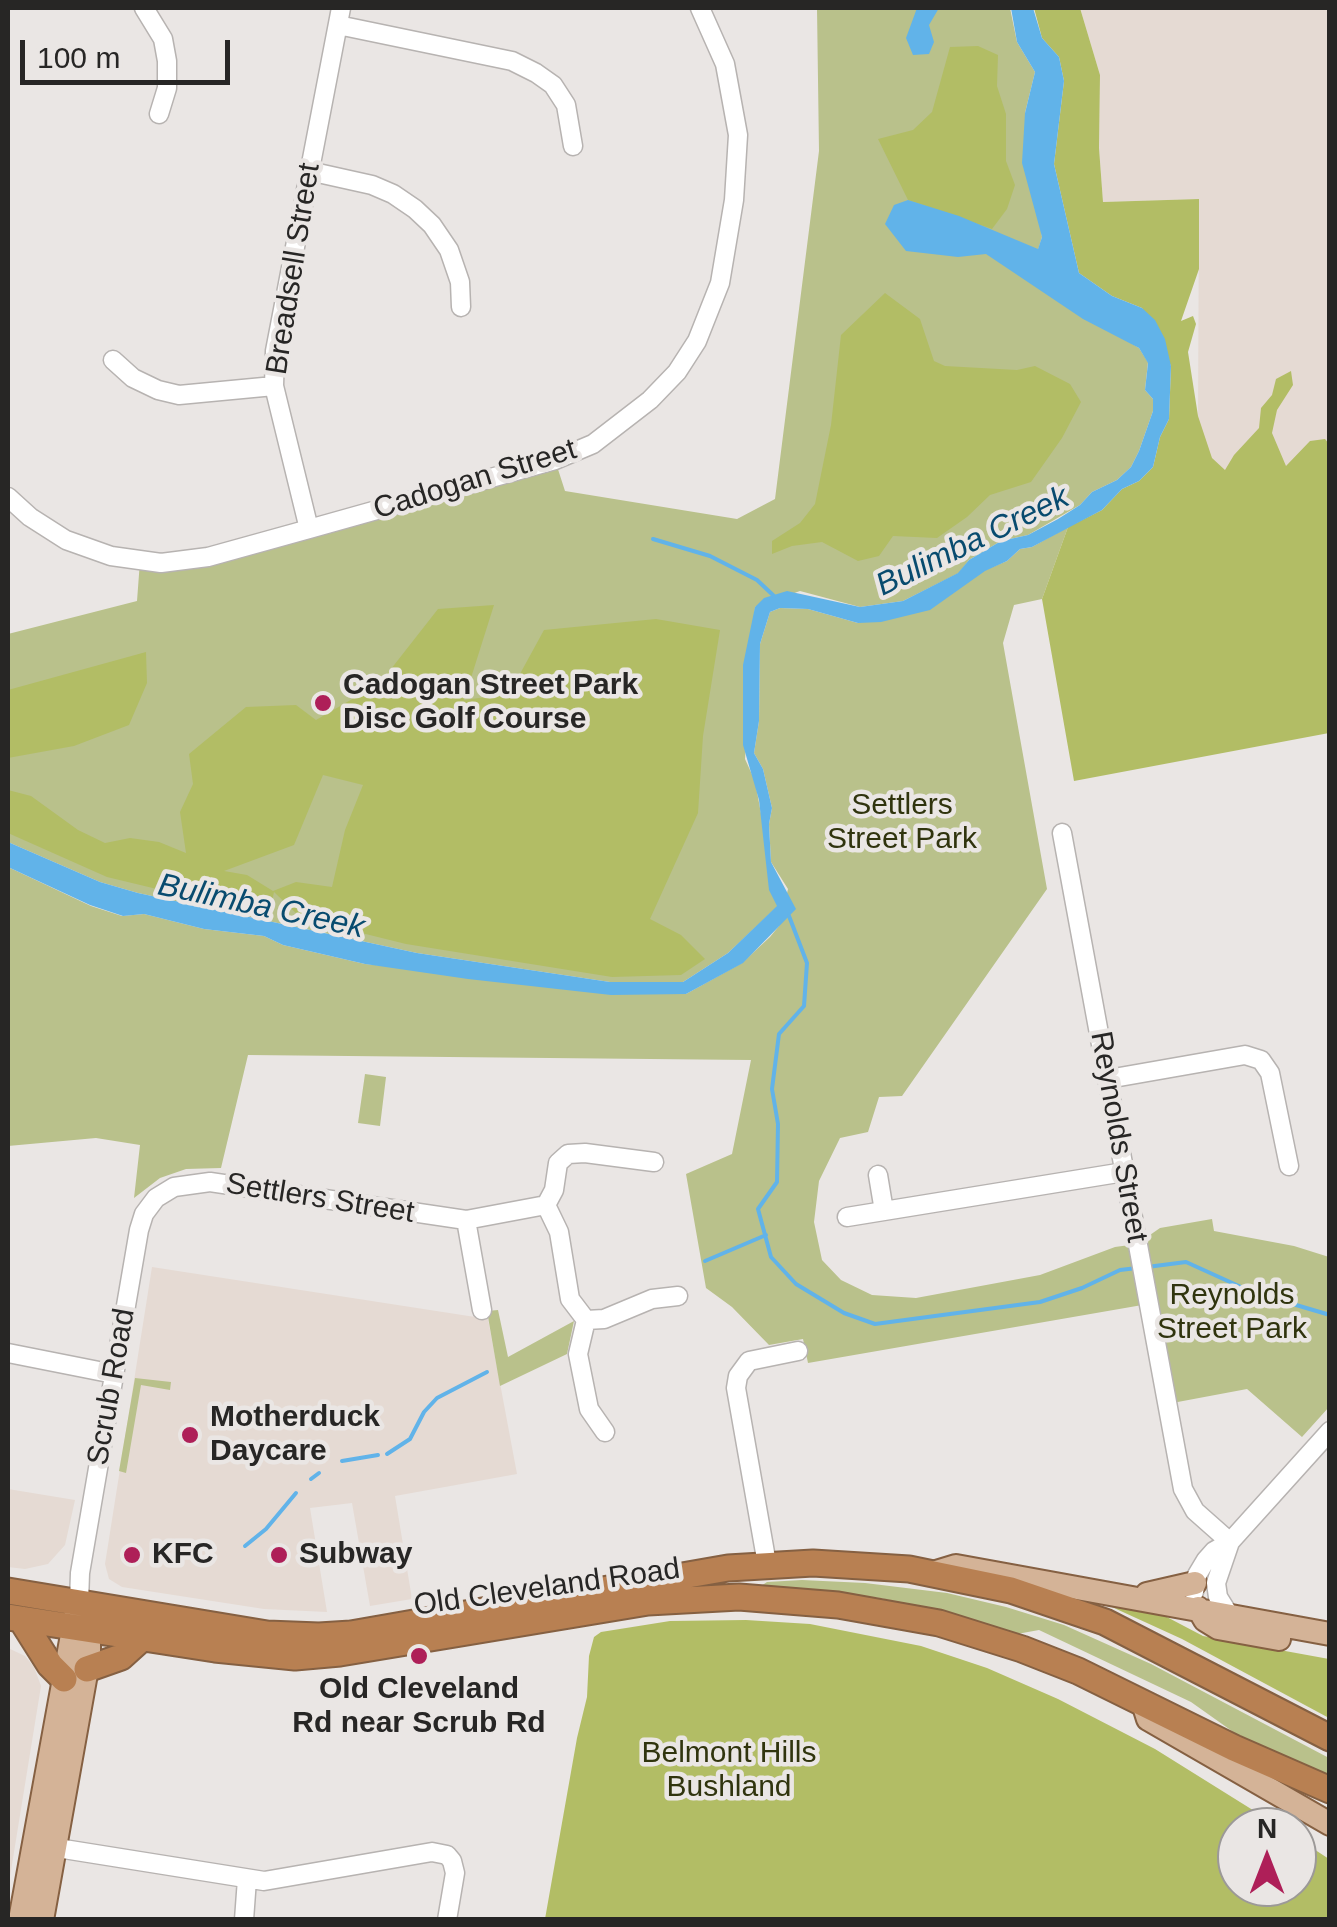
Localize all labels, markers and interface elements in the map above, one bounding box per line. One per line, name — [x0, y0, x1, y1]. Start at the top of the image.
scale bar — [25, 20, 235, 82]
text: 100 m — [37, 41, 120, 74]
street label: Breadsell Street — [260, 161, 328, 377]
street label: Cadogan Street — [369, 432, 581, 528]
water label: Bulimba Creek — [870, 479, 1076, 605]
place label: Cadogan Street Park Disc Golf Course — [343, 668, 638, 738]
marker: Cadogan Street Park Disc Golf Course — [312, 692, 334, 714]
park label: Settlers Street Park — [827, 788, 977, 858]
water label: Bulimba Creek — [154, 866, 368, 948]
street label: Reynolds Street — [1082, 1029, 1154, 1245]
street label: Settlers Street — [223, 1166, 417, 1232]
park label: Reynolds Street Park — [1157, 1278, 1307, 1348]
street label: Scrub Road — [81, 1306, 143, 1468]
place label: Motherduck Daycare — [210, 1400, 380, 1470]
marker: Motherduck Daycare — [179, 1424, 201, 1446]
place label: KFC — [152, 1537, 214, 1573]
place label: Subway — [299, 1537, 412, 1573]
marker: KFC — [121, 1544, 143, 1566]
marker: Subway — [268, 1544, 290, 1566]
street label: Old Cleveland Road — [412, 1551, 682, 1625]
marker: Old Cleveland Rd near Scrub Rd — [408, 1645, 430, 1667]
place label: Old Cleveland Rd near Scrub Rd — [292, 1672, 546, 1742]
park label: Belmont Hills Bushland — [641, 1736, 817, 1806]
north arrow — [1217, 1807, 1317, 1907]
text: N — [1257, 1813, 1277, 1844]

